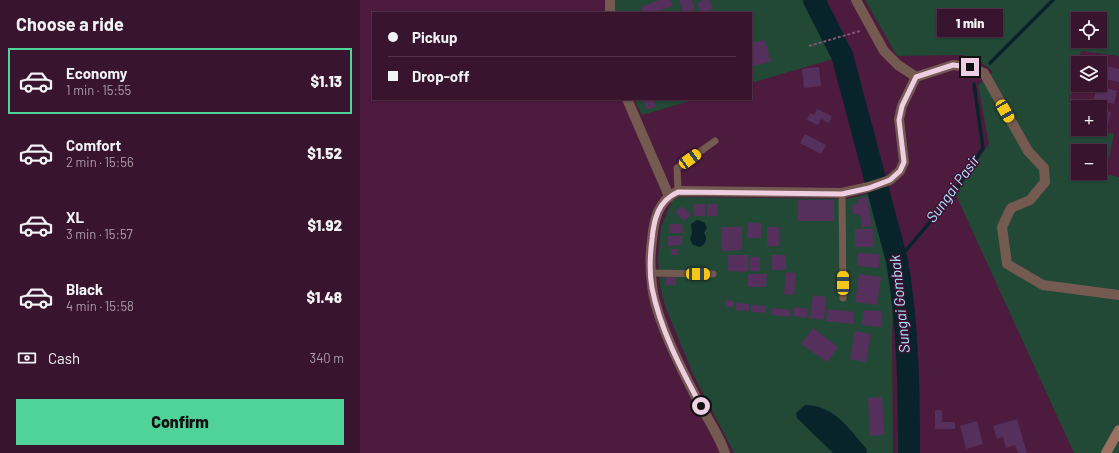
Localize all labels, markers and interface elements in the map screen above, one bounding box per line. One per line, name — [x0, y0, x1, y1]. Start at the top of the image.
callout: 1 min — [937, 9, 1003, 37]
map controls — [1071, 12, 1107, 180]
button: locate — [1071, 12, 1107, 48]
text: Choose a ride — [16, 13, 124, 35]
text: 1 min — [956, 15, 984, 31]
text: Pickup — [412, 28, 458, 46]
button: layers — [1071, 56, 1107, 92]
route end — [961, 58, 979, 76]
icon: car — [18, 63, 54, 99]
text: Economy — [66, 64, 127, 82]
text: Drop-off — [412, 67, 470, 85]
text: $1.13 — [310, 72, 342, 90]
text: 1 min · 15:55 — [66, 82, 131, 98]
car — [994, 98, 1016, 124]
button: + — [1071, 100, 1107, 136]
icon: car — [18, 135, 54, 171]
text: Comfort — [66, 136, 121, 154]
text: $1.52 — [307, 144, 342, 162]
button: − — [1071, 144, 1107, 180]
car — [677, 147, 703, 171]
water label: Sungai Pasir — [922, 151, 983, 226]
text: 2 min · 15:56 — [66, 154, 134, 170]
icon: car — [18, 207, 54, 243]
text: XL — [66, 208, 84, 226]
text: $1.92 — [307, 216, 342, 234]
text: 3 min · 15:57 — [66, 226, 133, 242]
water label: Sungai Gombak — [885, 253, 913, 354]
car — [686, 268, 710, 280]
car — [837, 271, 849, 295]
icon: car — [18, 279, 54, 315]
text: Black — [66, 280, 103, 298]
text: $1.48 — [306, 288, 342, 306]
text: 4 min · 15:58 — [66, 298, 134, 314]
icon: cash — [16, 347, 38, 369]
text: Cash — [48, 349, 80, 367]
text: 340 m — [309, 350, 344, 366]
route start — [692, 397, 710, 415]
button: Confirm — [16, 399, 344, 445]

